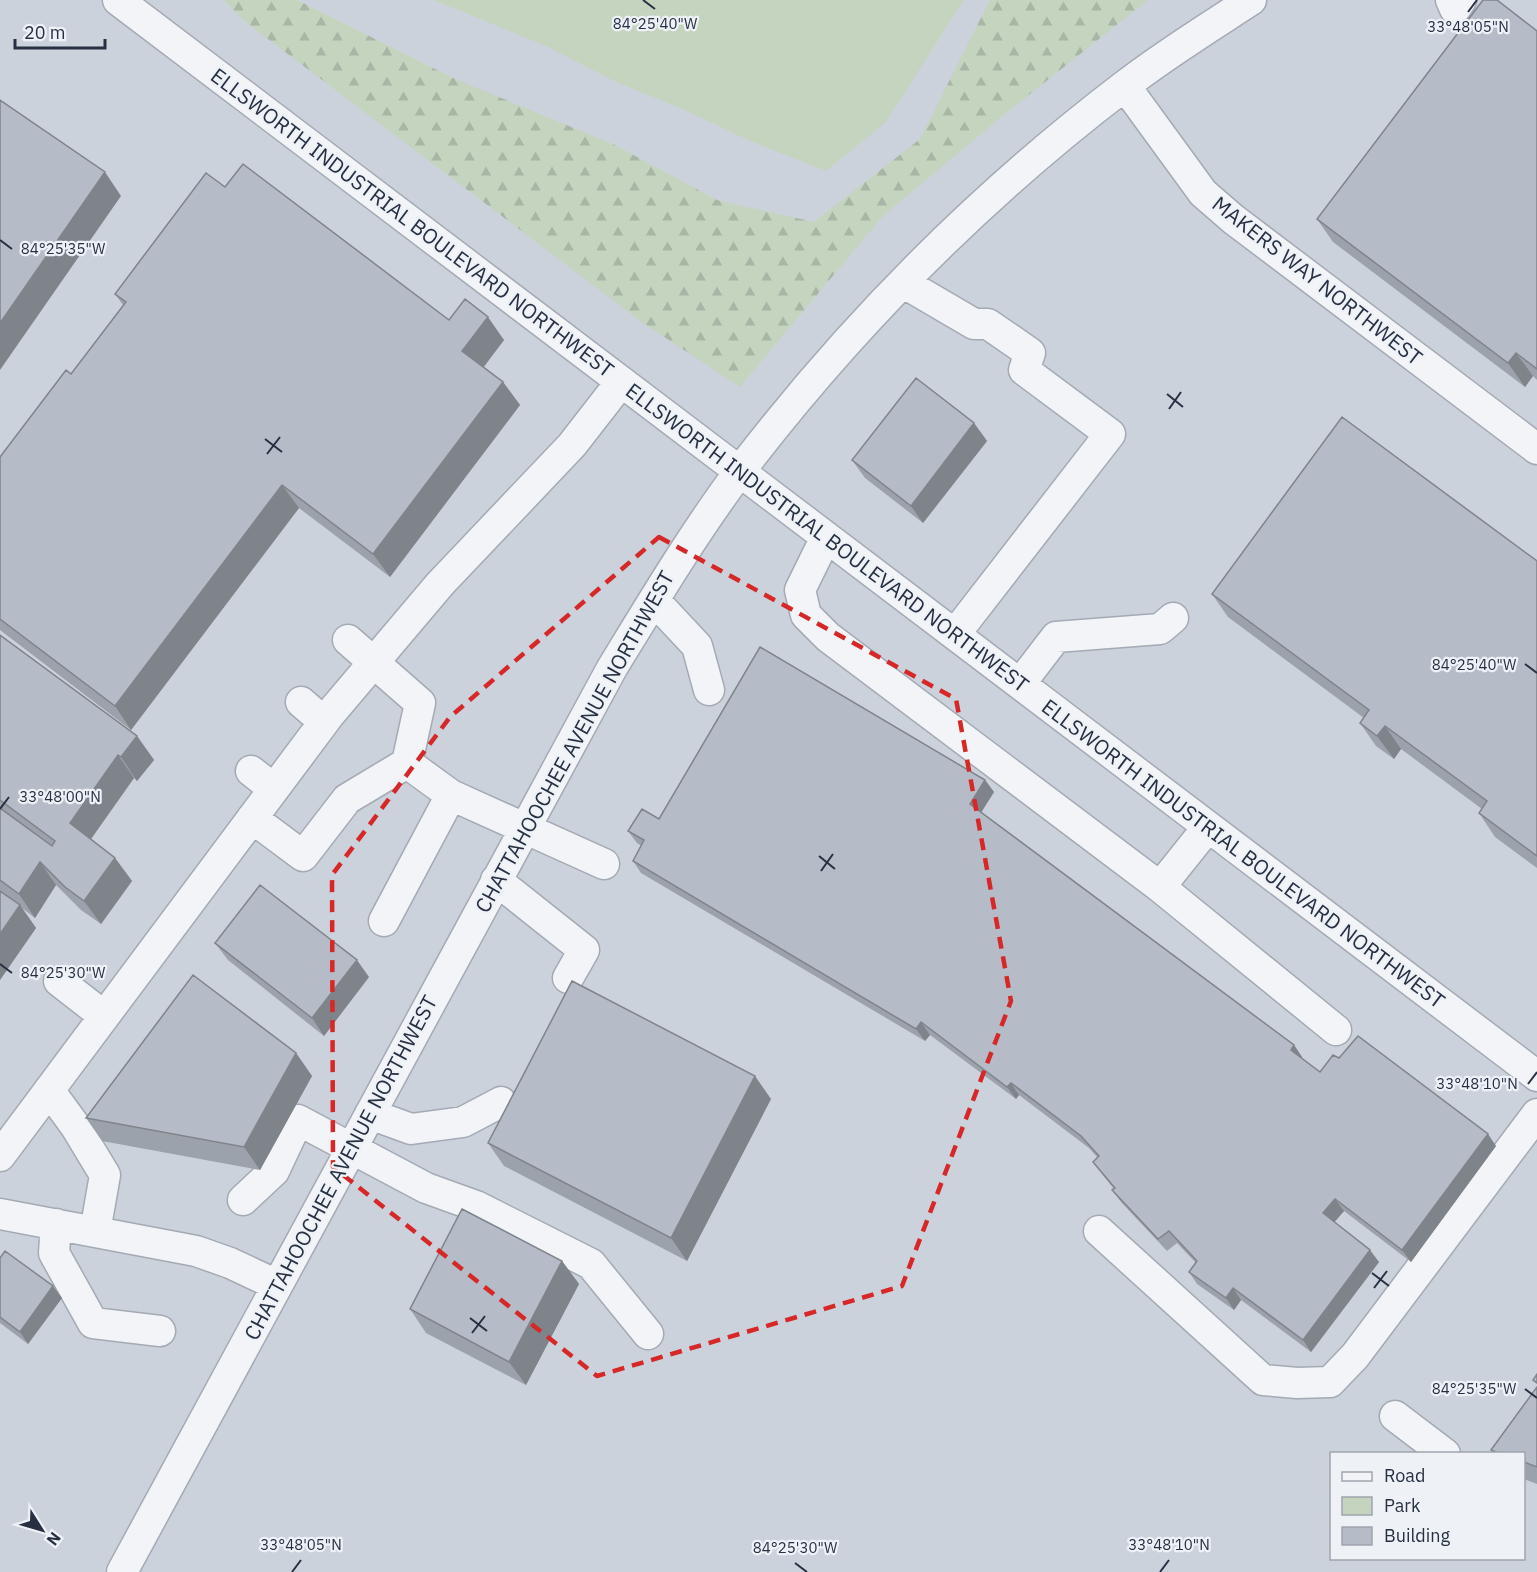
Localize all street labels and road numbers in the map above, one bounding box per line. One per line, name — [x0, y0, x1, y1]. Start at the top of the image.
street label: ELLSWORTH INDUSTRIAL BOULEVARD NORTHWEST — [205, 61, 620, 383]
street label: MAKERS WAY NORTHWEST — [1207, 189, 1428, 371]
street label: ELLSWORTH INDUSTRIAL BOULEVARD NORTHWEST — [620, 376, 1035, 698]
street label: CHATTAHOOCHEE AVENUE NORTHWEST — [468, 566, 680, 917]
street label: ELLSWORTH INDUSTRIAL BOULEVARD NORTHWEST — [1036, 692, 1451, 1014]
street label: CHATTAHOOCHEE AVENUE NORTHWEST — [237, 990, 443, 1345]

